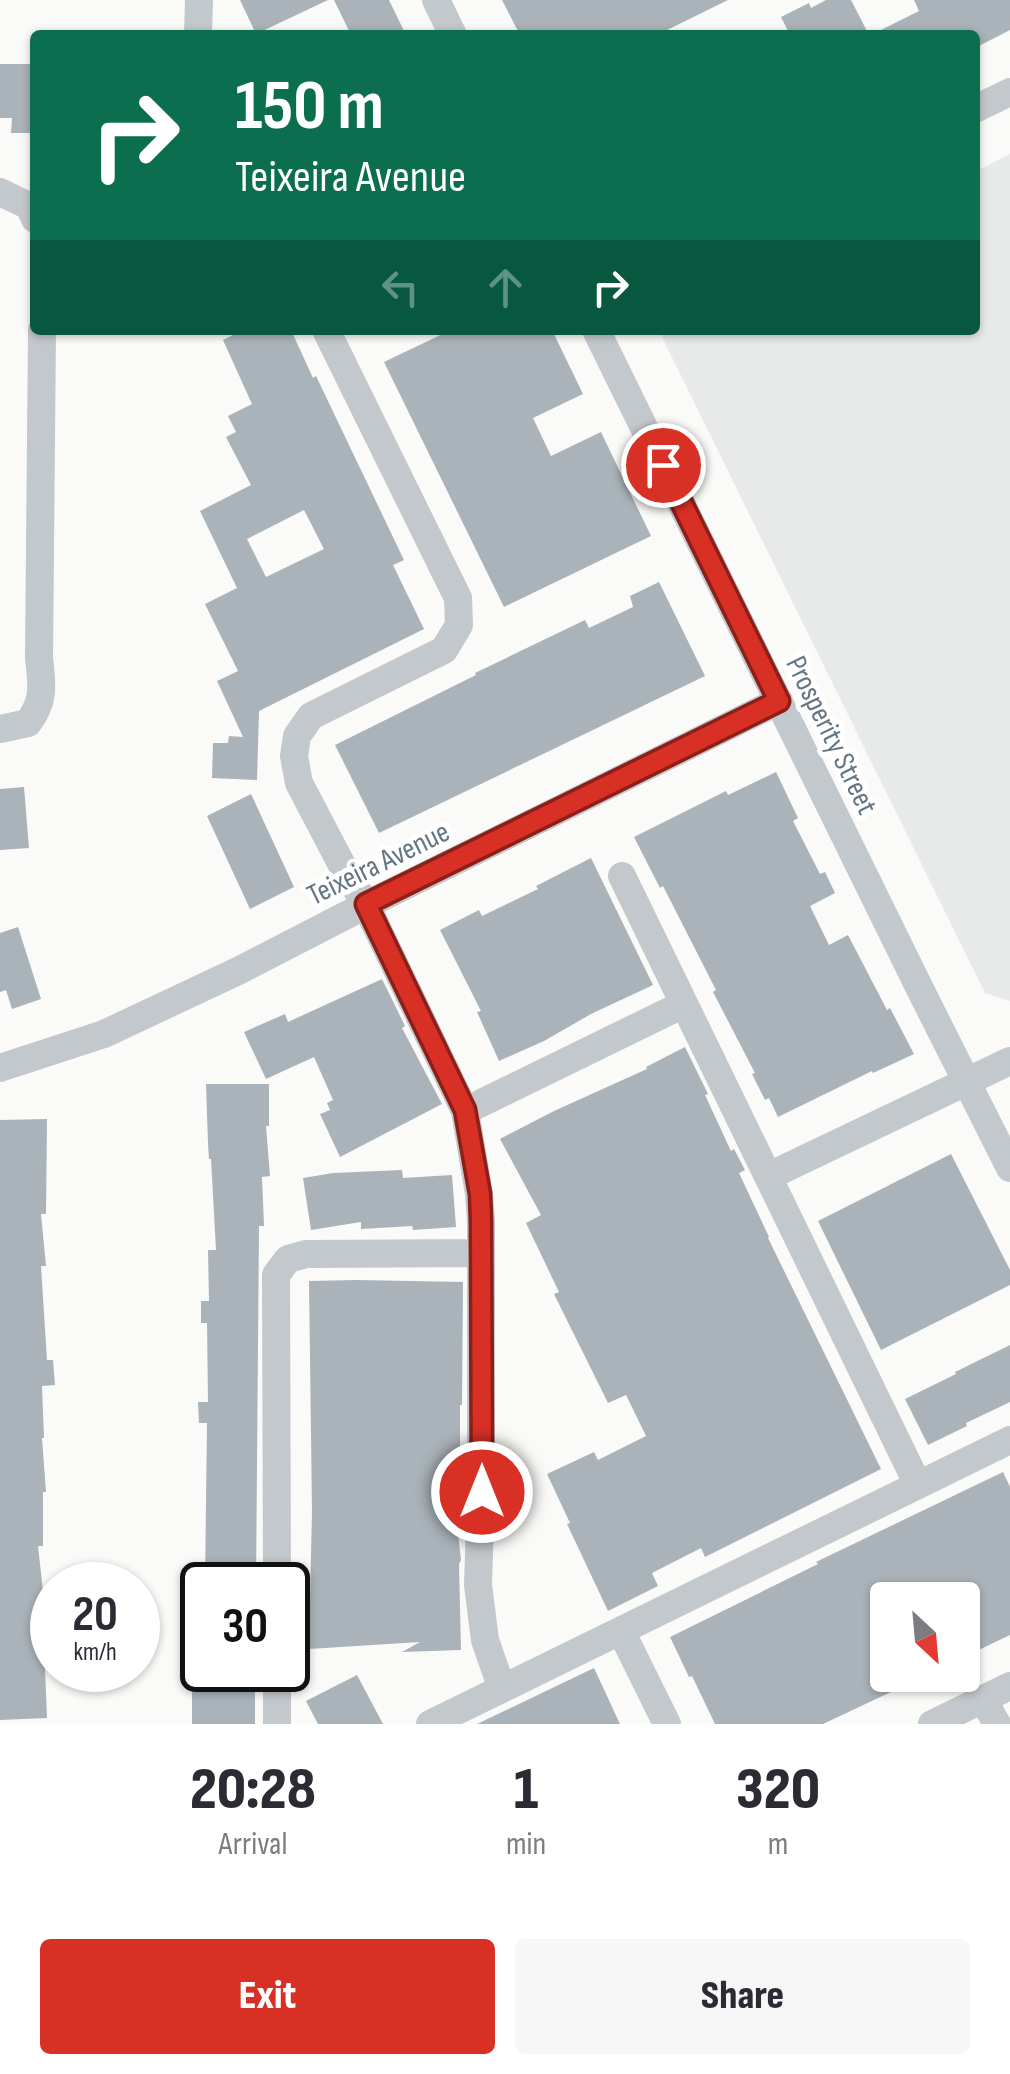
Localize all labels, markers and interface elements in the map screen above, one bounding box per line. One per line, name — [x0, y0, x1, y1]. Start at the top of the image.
text: 150 m — [235, 65, 384, 149]
icon: right — [70, 70, 200, 200]
text: Teixeira Avenue — [235, 150, 466, 205]
icon: left — [373, 260, 428, 315]
icon: ahead — [478, 260, 533, 315]
icon: right — [583, 260, 638, 315]
pin — [621, 423, 706, 508]
icon: arrive — [636, 438, 691, 493]
street label: Prosperity Street — [777, 650, 885, 820]
street label: Teixeira Avenue — [301, 814, 456, 914]
position arrow — [430, 1440, 534, 1544]
speed limit sign: 30 — [180, 1562, 310, 1692]
north arrow — [870, 1582, 980, 1692]
map controls — [870, 1582, 980, 1692]
text: 20 — [72, 1585, 118, 1645]
text: km/h — [73, 1637, 117, 1668]
text: 20:28 — [190, 1754, 316, 1826]
text: 1 — [514, 1754, 538, 1826]
text: 320 — [736, 1754, 820, 1826]
text: Arrival — [219, 1825, 287, 1864]
text: min — [506, 1825, 546, 1864]
text: m — [768, 1825, 788, 1864]
button: Exit — [40, 1939, 495, 2054]
button: Share — [515, 1939, 970, 2054]

